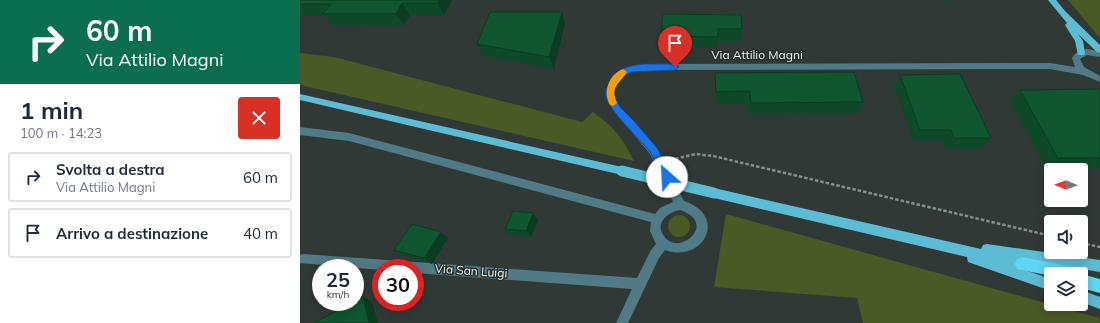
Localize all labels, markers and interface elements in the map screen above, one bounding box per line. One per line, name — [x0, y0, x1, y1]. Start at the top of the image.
text: 60 m — [86, 13, 152, 48]
icon: right — [20, 16, 72, 68]
pin — [658, 26, 692, 67]
icon: arrive — [664, 32, 686, 54]
street label: Via Attilio Magni — [711, 47, 803, 62]
text: Via Attilio Magni — [86, 48, 223, 71]
text: 1 min — [20, 95, 83, 125]
button: close — [238, 97, 280, 139]
text: 100 m · 14:23 — [20, 125, 102, 141]
position arrow — [646, 156, 688, 198]
text: Svolta a destra — [56, 160, 165, 179]
north arrow — [1044, 163, 1088, 207]
map controls — [1044, 163, 1088, 311]
icon: right — [22, 166, 44, 188]
text: 60 m — [243, 168, 278, 187]
text: Via Attilio Magni — [56, 179, 155, 195]
button: sound — [1044, 215, 1088, 259]
icon: arrive — [22, 222, 44, 244]
text: Arrivo a destinazione — [56, 224, 208, 243]
text: 40 m — [243, 224, 278, 243]
speed limit sign: 30 — [372, 259, 424, 311]
street label: Via San Luigi — [434, 260, 508, 281]
text: 25 — [326, 267, 350, 292]
button: layers — [1044, 267, 1088, 311]
text: km/h — [327, 288, 349, 301]

